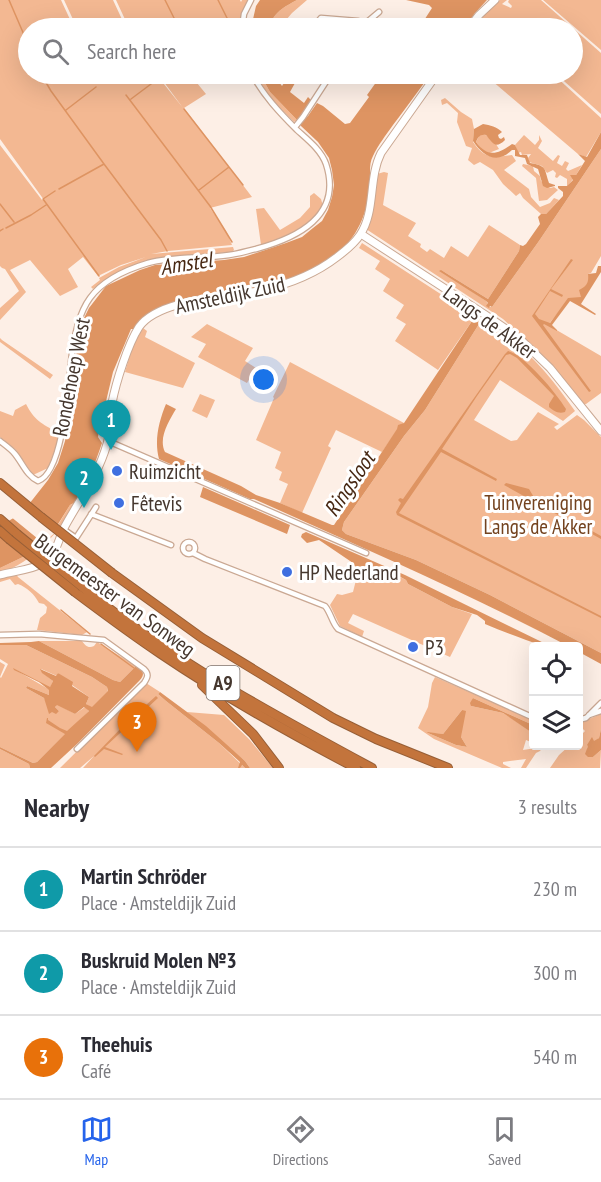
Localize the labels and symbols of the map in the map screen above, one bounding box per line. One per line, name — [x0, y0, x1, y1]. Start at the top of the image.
water label: Amstel — [158, 245, 216, 281]
street label: Amsteldijk Zuid — [173, 270, 287, 320]
street label: Langs de Akker — [438, 279, 542, 365]
street label: Rondehoep West — [46, 315, 96, 439]
your location — [249, 365, 278, 394]
pin: 1 — [92, 400, 130, 450]
water label: Ringsloot — [317, 444, 382, 522]
pin: 2 — [64, 458, 104, 508]
place label: Ruimzicht — [129, 458, 201, 485]
marker: Ruimzicht — [110, 464, 124, 478]
park label: Tuinvereniging Langs de Akker — [484, 489, 593, 540]
place label: Fêtevis — [131, 490, 182, 517]
marker: Fêtevis — [112, 496, 126, 510]
street label: Burgemeester van Sonweg — [29, 528, 201, 662]
place label: HP Nederland — [299, 559, 399, 586]
marker: HP Nederland — [280, 565, 294, 579]
place label: P3 — [425, 634, 444, 661]
marker: P3 — [406, 640, 420, 654]
road number: A9 — [206, 666, 240, 700]
pin: 3 — [118, 702, 156, 752]

